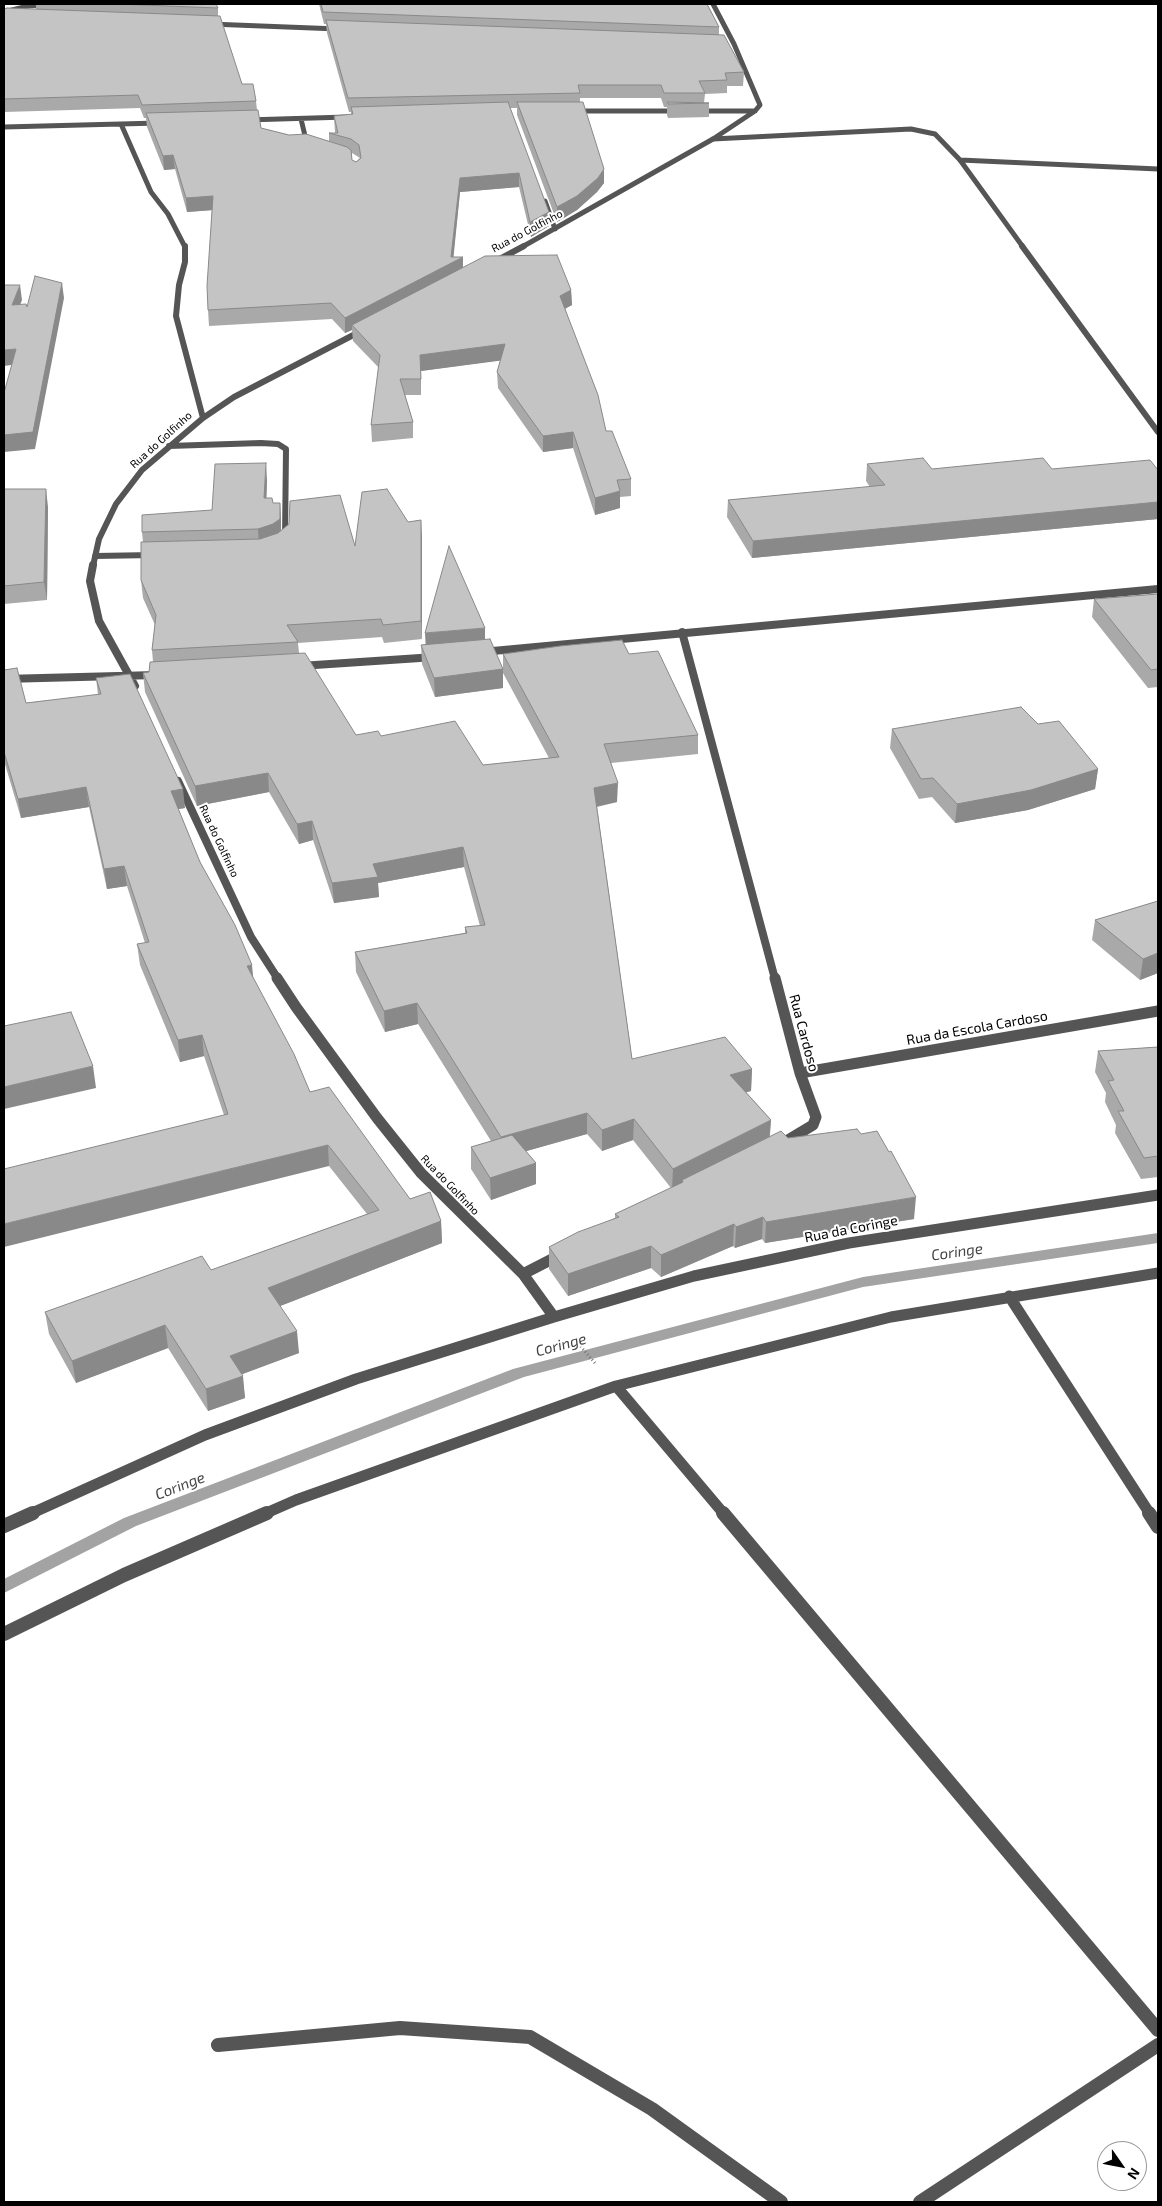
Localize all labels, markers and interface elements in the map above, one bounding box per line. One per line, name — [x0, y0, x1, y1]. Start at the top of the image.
street label: Rua do Golfinho — [489, 207, 565, 255]
street label: Rua do Golfinho — [127, 409, 195, 471]
street label: Rua do Golfinho — [196, 803, 242, 879]
street label: Rua Cardoso — [786, 992, 822, 1074]
street label: Rua da Escola Cardoso — [905, 1007, 1049, 1049]
street label: Rua do Golfinho — [418, 1152, 482, 1218]
street label: Rua da Coringe — [803, 1212, 899, 1246]
water label: Coringe — [930, 1239, 984, 1265]
water label: Coringe — [534, 1330, 588, 1360]
water label: Coringe — [153, 1468, 207, 1504]
north arrow — [1097, 2141, 1147, 2191]
text: N — [1124, 2165, 1144, 2183]

